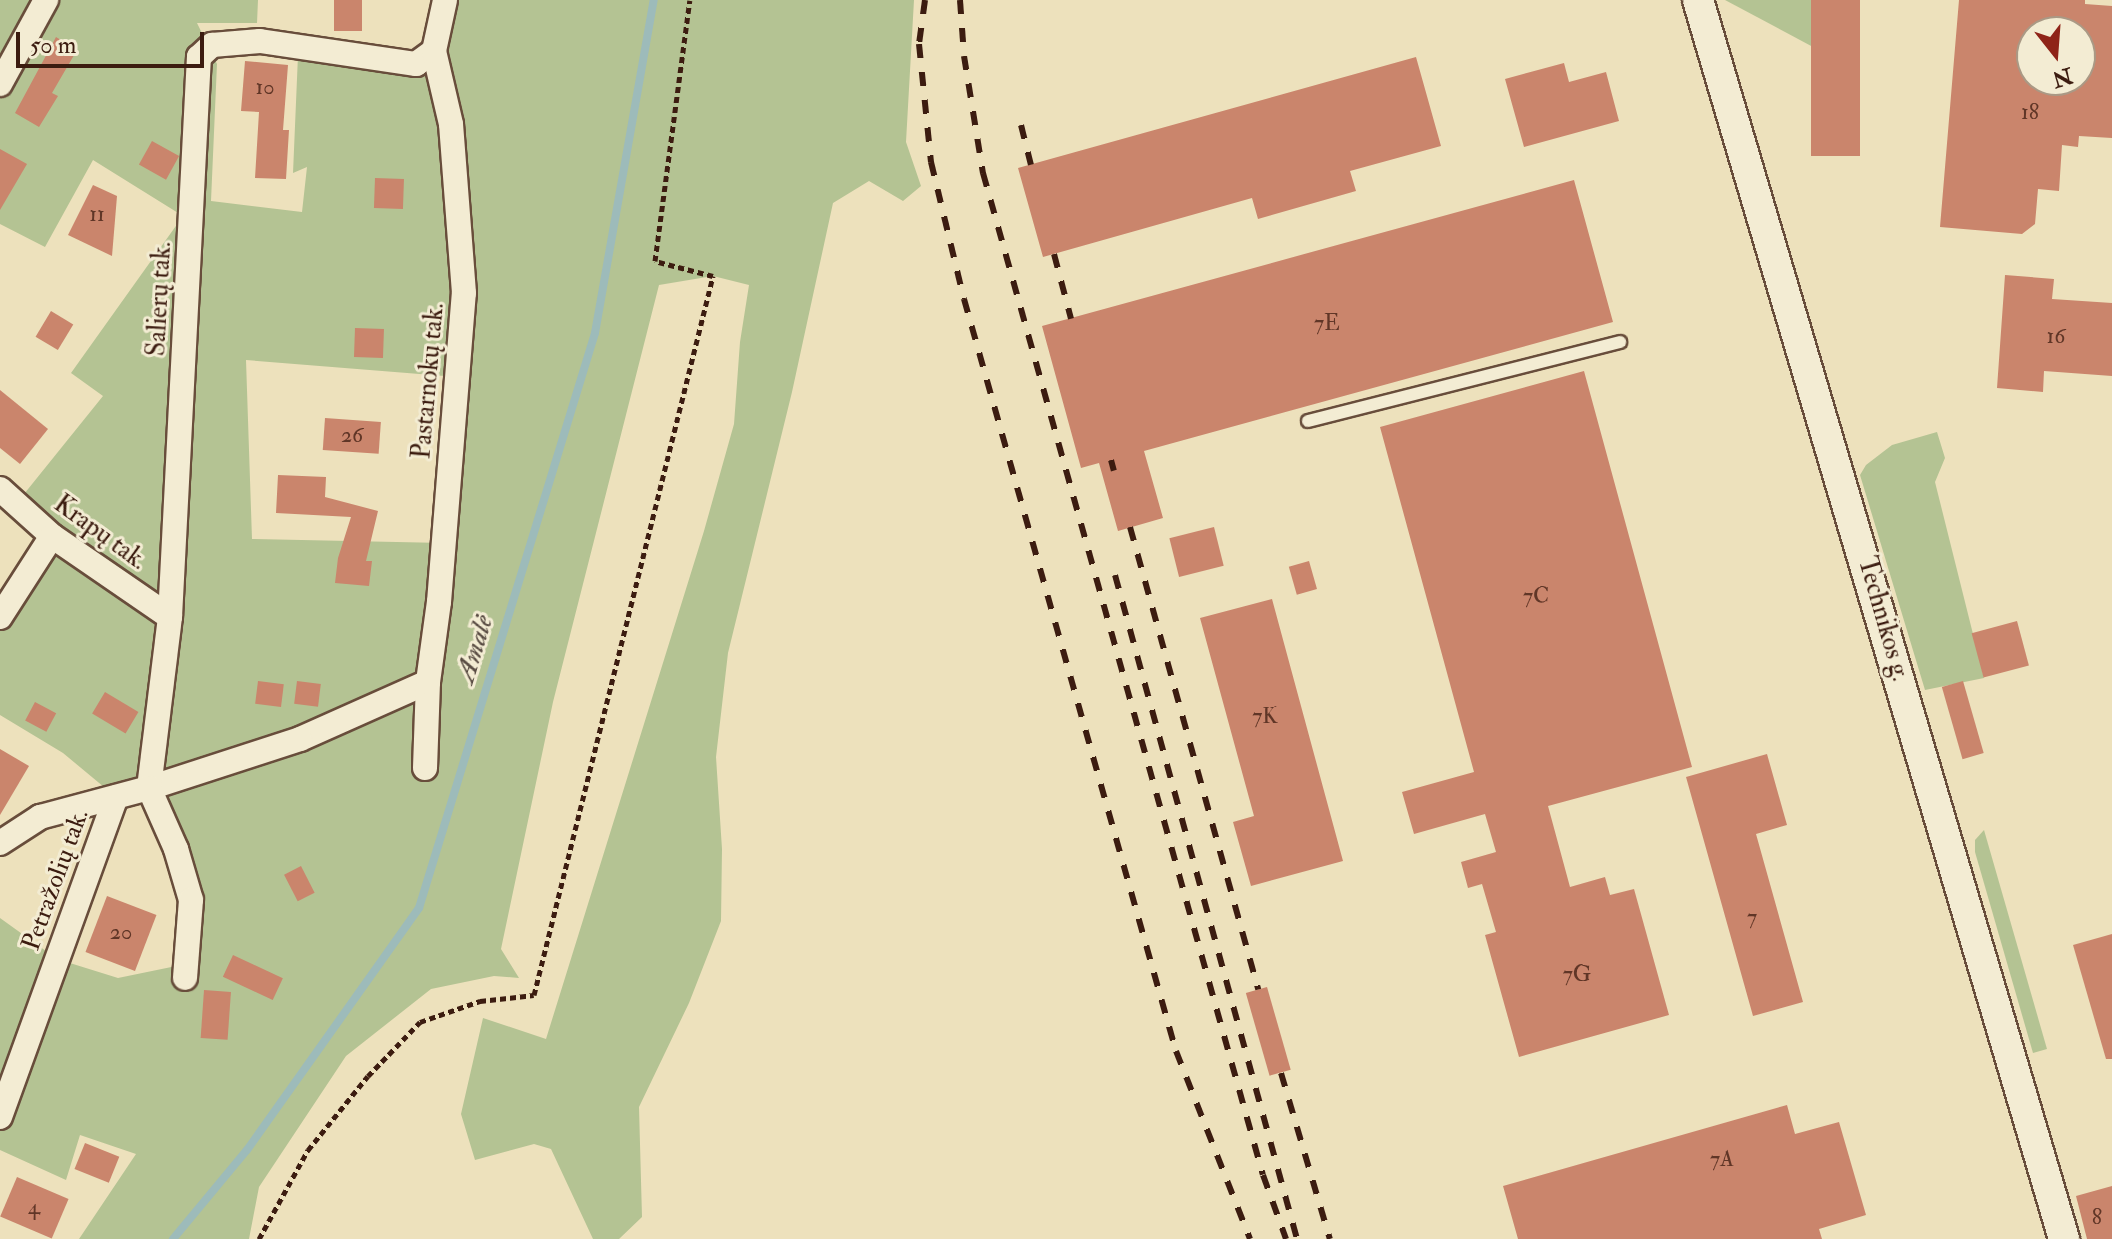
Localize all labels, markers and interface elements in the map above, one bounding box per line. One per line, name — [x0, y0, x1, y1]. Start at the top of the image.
scale bar — [20, 16, 208, 66]
north arrow — [2016, 16, 2096, 96]
text: 50 m — [30, 30, 76, 61]
text: N — [2049, 61, 2076, 93]
house number: 10 — [255, 75, 275, 101]
house number: 18 — [2021, 100, 2039, 126]
house number: 11 — [89, 202, 105, 228]
street label: Salierų tak. — [141, 241, 179, 357]
street label: Pastarnokų tak. — [407, 302, 451, 460]
house number: 7E — [1314, 311, 1340, 337]
house number: 16 — [2047, 324, 2065, 350]
house number: 26 — [341, 423, 363, 449]
street label: Krapų tak. — [47, 489, 153, 577]
street label: Technikos g. — [1850, 553, 1916, 685]
house number: 7C — [1523, 584, 1549, 610]
water label: Amalė — [449, 611, 501, 687]
house number: 7K — [1252, 704, 1278, 730]
street label: Petražolių tak. — [16, 805, 96, 955]
house number: 7 — [1747, 905, 1757, 931]
house number: 20 — [110, 920, 132, 946]
house number: 7G — [1563, 962, 1591, 988]
house number: 7A — [1710, 1147, 1734, 1173]
house number: 4 — [28, 1195, 40, 1221]
house number: 8 — [2092, 1205, 2102, 1231]

